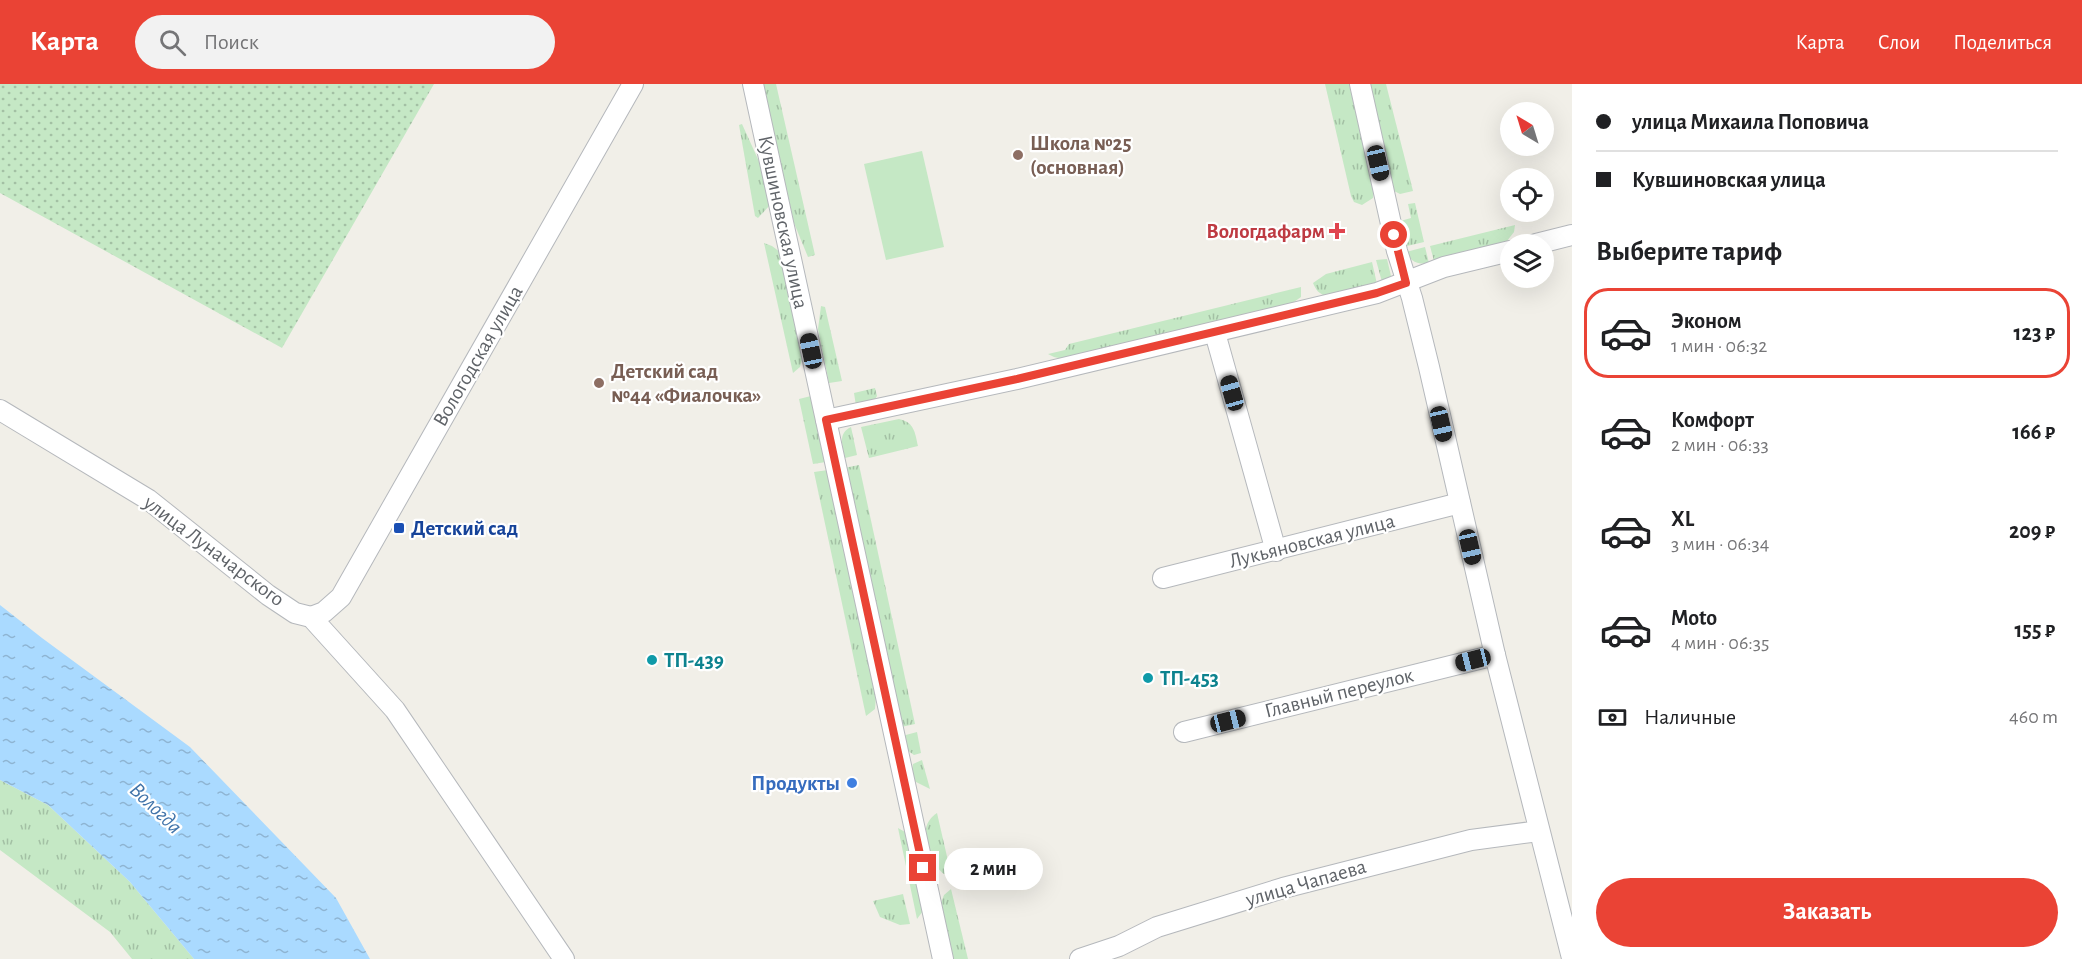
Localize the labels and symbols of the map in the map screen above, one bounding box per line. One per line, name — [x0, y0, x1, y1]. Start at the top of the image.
north arrow — [1500, 102, 1554, 156]
street label: Кувшиновская улица — [754, 133, 812, 311]
place label: Школа №25 (основная) — [1030, 133, 1132, 178]
car — [1365, 143, 1391, 183]
marker: Школа №25 (основная) — [1011, 148, 1025, 162]
place label: Вологдафарм — [1206, 221, 1325, 242]
route start — [1380, 221, 1407, 248]
marker: Вологдафарм — [1330, 224, 1344, 238]
street label: Вологодская улица — [429, 282, 527, 430]
car — [798, 332, 824, 370]
place label: Детский сад №44 «Фиалочка» — [611, 361, 761, 406]
car — [1218, 373, 1246, 413]
marker: Детский сад №44 «Фиалочка» — [592, 376, 606, 390]
car — [1428, 404, 1454, 444]
street label: улица Луначарского — [139, 491, 288, 610]
street label: Лукьяновская улица — [1227, 510, 1397, 572]
place label: Детский сад — [411, 518, 518, 539]
marker: Детский сад — [392, 521, 406, 535]
car — [1457, 527, 1483, 567]
car — [1453, 647, 1493, 673]
place label: ТП-439 — [664, 650, 724, 671]
marker: ТП-439 — [645, 653, 659, 667]
street label: Главный переулок — [1262, 664, 1416, 722]
place label: ТП-453 — [1160, 668, 1219, 689]
marker: ТП-453 — [1141, 671, 1155, 685]
car — [1208, 708, 1248, 734]
place label: Продукты — [751, 773, 840, 794]
marker: Продукты — [845, 776, 859, 790]
water label: Вологда — [126, 778, 186, 838]
callout: 2 мин — [944, 847, 1043, 889]
route end — [909, 854, 936, 881]
street label: улица Чапаева — [1242, 856, 1369, 911]

